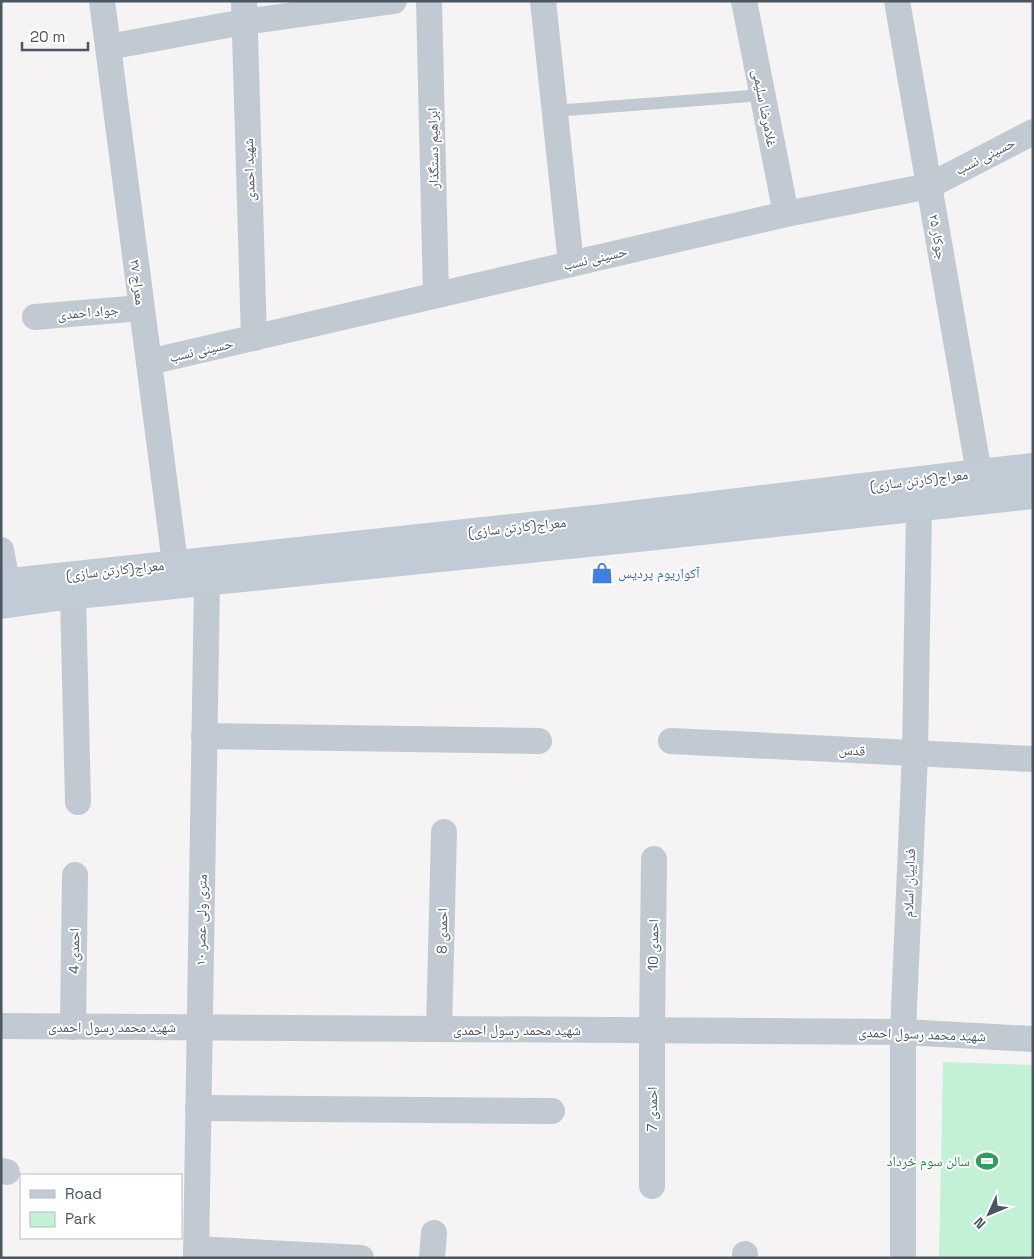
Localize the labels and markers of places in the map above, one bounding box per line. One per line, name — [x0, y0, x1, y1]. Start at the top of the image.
shop icon: آکواریوم پردیس — [589, 560, 615, 586]
place label: آکواریوم پردیس — [618, 564, 700, 583]
sports icon: سالن سوم خرداد — [974, 1148, 1000, 1174]
place label: سالن سوم خرداد — [887, 1152, 970, 1171]

